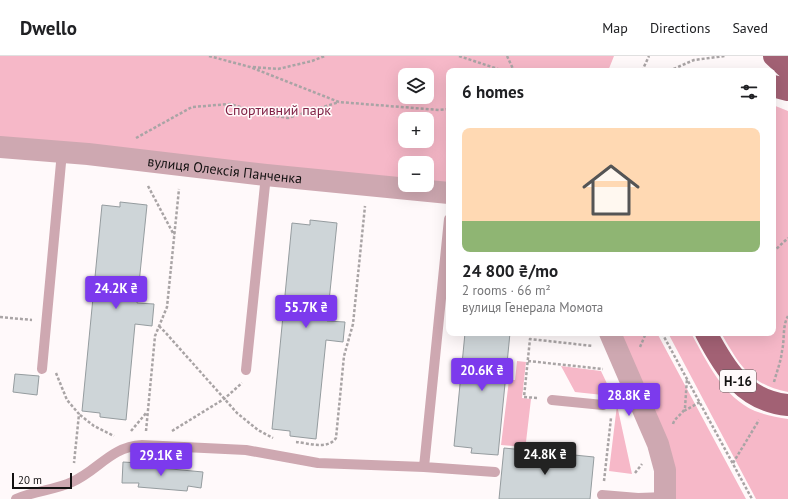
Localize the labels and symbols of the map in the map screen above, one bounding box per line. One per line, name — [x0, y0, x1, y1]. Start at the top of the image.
park label: Спортивний парк — [225, 101, 331, 119]
street label: вулиця Олексія Панченка — [147, 152, 303, 188]
pin: 24.2K ₴ — [79, 276, 153, 310]
pin: 55.7K ₴ — [269, 295, 343, 329]
pin: 20.6K ₴ — [445, 358, 519, 392]
road number: Н-16 — [720, 370, 756, 392]
pin: 28.8K ₴ — [592, 383, 666, 417]
pin: 24.8K ₴ — [508, 442, 582, 476]
pin: 29.1K ₴ — [124, 443, 198, 477]
scale bar — [12, 471, 72, 490]

